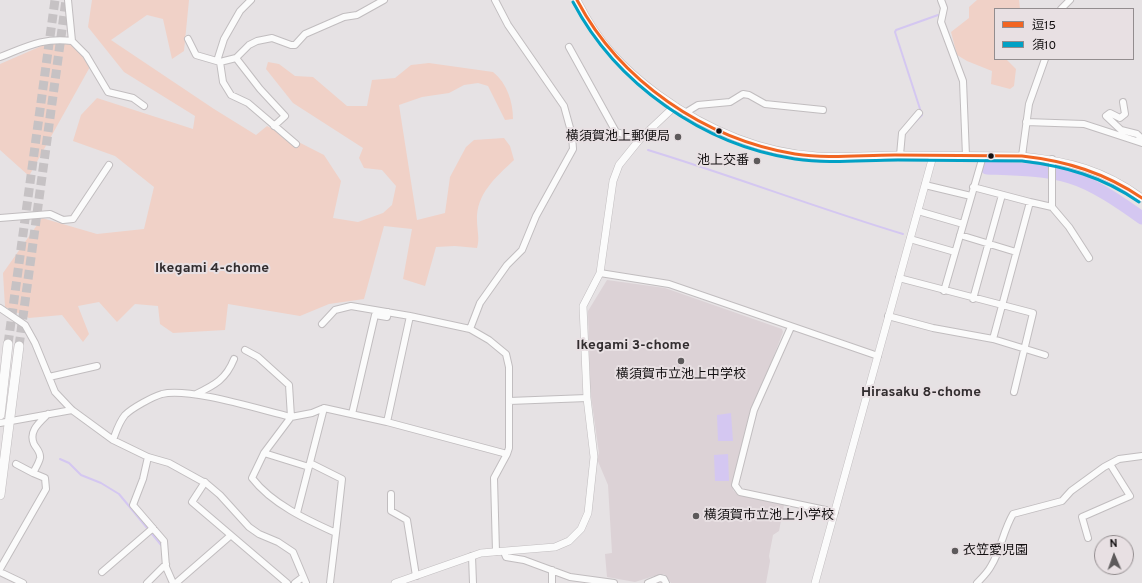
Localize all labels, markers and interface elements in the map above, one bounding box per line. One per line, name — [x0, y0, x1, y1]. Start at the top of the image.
legend — [994, 8, 1134, 60]
text: 逗15 — [1032, 18, 1056, 34]
text: 須10 — [1032, 38, 1056, 54]
unlabelled marker — [714, 126, 724, 136]
place label: 横須賀池上郵便局 — [566, 129, 670, 145]
marker: 横須賀池上郵便局 — [673, 132, 683, 142]
unlabelled marker — [986, 151, 996, 161]
place label: 池上交番 — [697, 153, 749, 169]
marker: 池上交番 — [752, 156, 762, 166]
district label: Ikegami 4-chome — [155, 261, 269, 277]
district label: Ikegami 3-chome — [576, 338, 690, 354]
marker: 横須賀市立池上中学校 — [676, 356, 686, 366]
place label: 横須賀市立池上中学校 — [616, 367, 746, 383]
district label: Hirasaku 8-chome — [861, 385, 981, 401]
place label: 横須賀市立池上小学校 — [704, 508, 834, 524]
marker: 横須賀市立池上小学校 — [691, 511, 701, 521]
north arrow — [1094, 535, 1134, 575]
text: N — [1109, 537, 1118, 551]
place label: 衣笠愛児園 — [963, 543, 1028, 559]
marker: 衣笠愛児園 — [950, 546, 960, 556]

